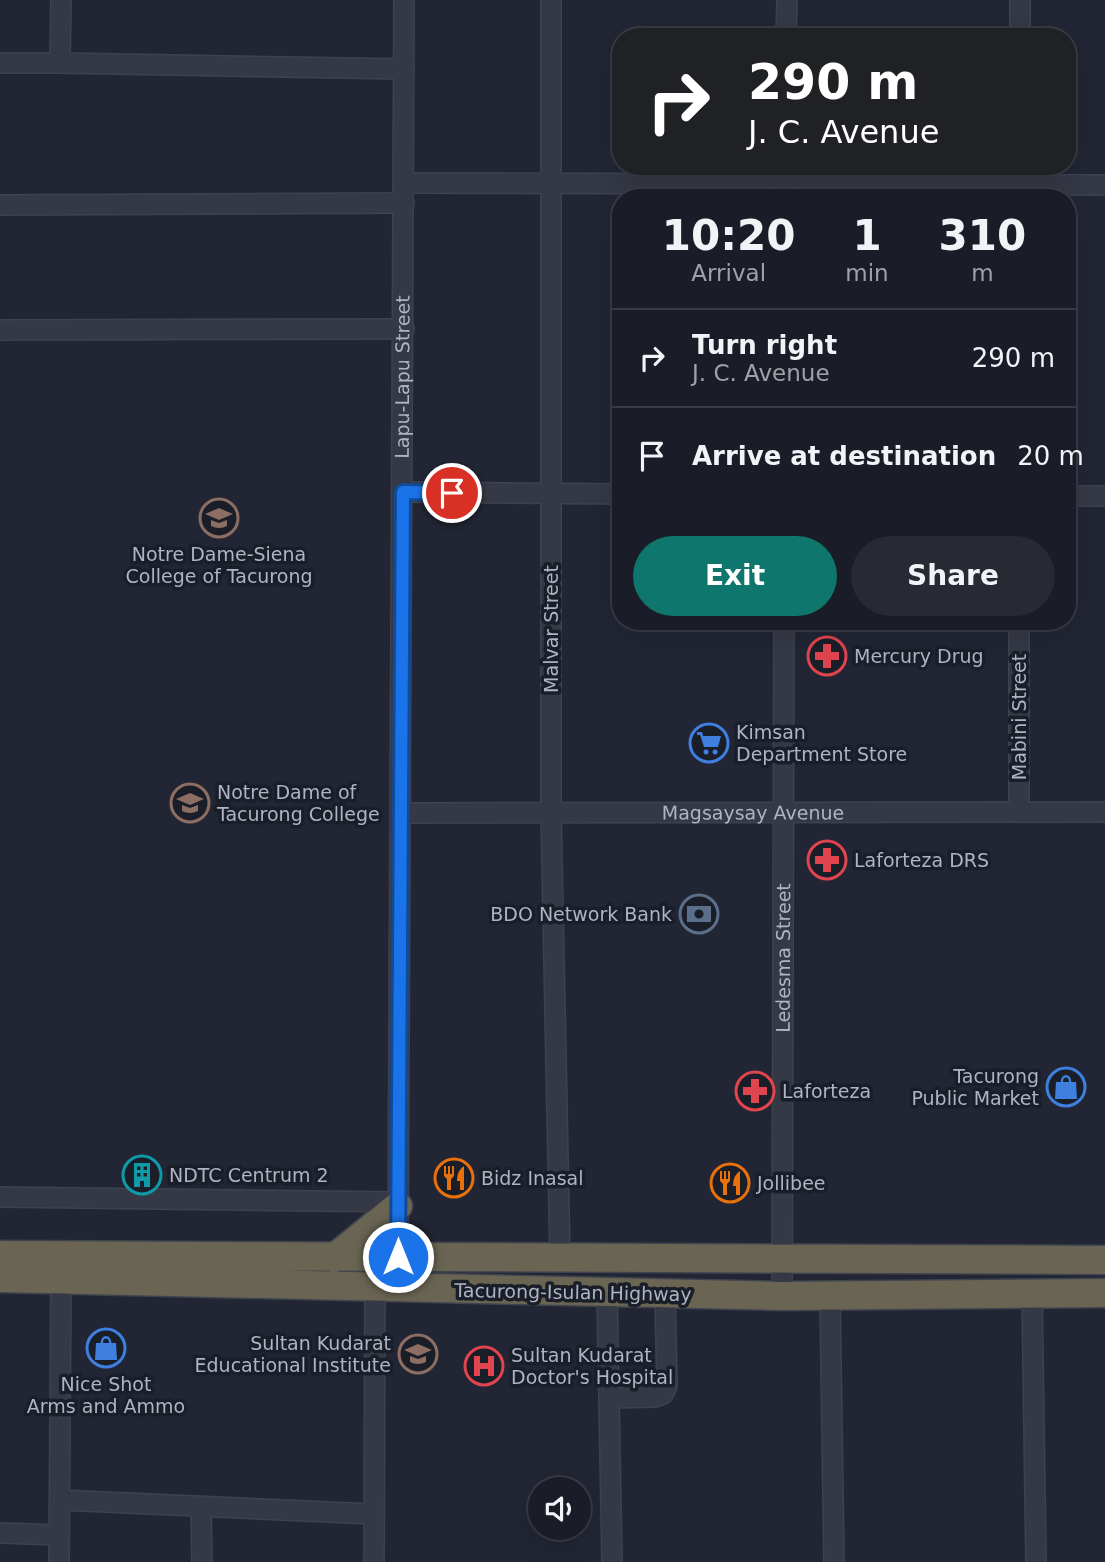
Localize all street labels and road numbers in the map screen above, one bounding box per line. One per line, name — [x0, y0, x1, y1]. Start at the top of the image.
street label: Lapu-Lapu Street — [391, 295, 414, 459]
street label: Malvar Street — [540, 565, 562, 693]
street label: Mabini Street — [1008, 654, 1030, 780]
street label: Magsaysay Avenue — [662, 801, 844, 824]
street label: Ledesma Street — [772, 883, 794, 1033]
street label: Tacurong-Isulan Highway — [453, 1279, 692, 1305]

